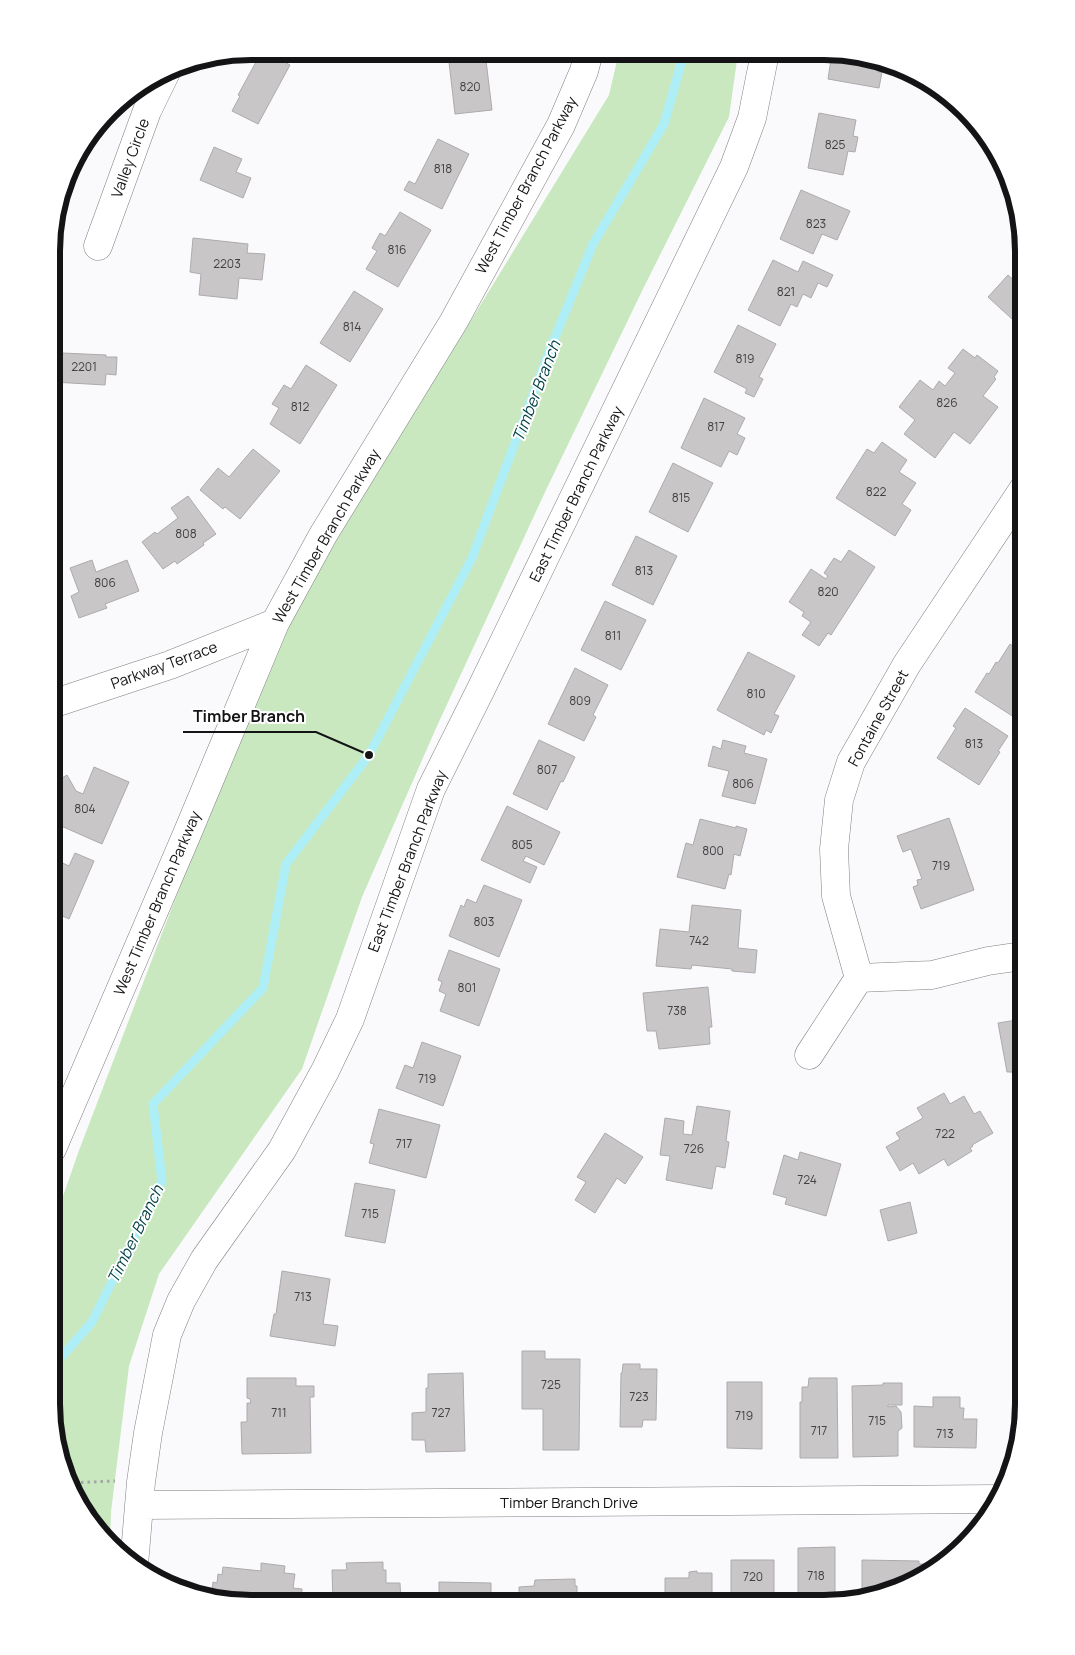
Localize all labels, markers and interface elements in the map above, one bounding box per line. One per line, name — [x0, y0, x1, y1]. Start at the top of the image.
house number: 820 — [459, 78, 481, 95]
street label: West Timber Branch Parkway — [470, 92, 582, 278]
street label: Valley Circle — [106, 115, 154, 201]
house number: 825 — [825, 136, 845, 153]
house number: 818 — [434, 160, 452, 177]
house number: 823 — [806, 215, 826, 232]
house number: 816 — [387, 241, 407, 258]
house number: 2203 — [213, 255, 241, 272]
house number: 821 — [777, 283, 795, 300]
house number: 814 — [343, 318, 361, 335]
water label: Timber Branch — [507, 337, 566, 445]
house number: 819 — [735, 350, 755, 367]
house number: 2201 — [71, 358, 97, 375]
house number: 826 — [936, 394, 958, 411]
house number: 812 — [291, 398, 309, 415]
street label: East Timber Branch Parkway — [524, 402, 628, 586]
house number: 817 — [707, 418, 725, 435]
street label: West Timber Branch Parkway — [267, 445, 385, 627]
house number: 822 — [866, 483, 886, 500]
house number: 815 — [672, 489, 690, 506]
house number: 808 — [175, 525, 197, 542]
house number: 813 — [635, 562, 653, 579]
house number: 806 — [94, 574, 116, 591]
house number: 820 — [817, 583, 839, 600]
house number: 811 — [605, 627, 621, 644]
street label: Parkway Terrace — [108, 636, 220, 694]
street label: Fontaine Street — [843, 666, 913, 770]
house number: 810 — [747, 685, 765, 702]
house number: 809 — [569, 692, 591, 709]
callout: Timber Branch — [183, 701, 316, 732]
text: Timber Branch — [193, 705, 305, 727]
house number: 813 — [965, 735, 983, 752]
house number: 807 — [537, 761, 557, 778]
street label: East Timber Branch Parkway — [363, 767, 451, 955]
house number: 806 — [732, 775, 754, 792]
house number: 804 — [74, 800, 96, 817]
street label: West Timber Branch Parkway — [109, 807, 205, 998]
house number: 805 — [511, 836, 533, 853]
house number: 800 — [702, 842, 724, 859]
house number: 719 — [932, 857, 950, 874]
house number: 803 — [474, 913, 494, 930]
house number: 742 — [689, 932, 709, 949]
house number: 801 — [458, 979, 476, 996]
house number: 738 — [667, 1002, 687, 1019]
house number: 719 — [418, 1070, 436, 1087]
house number: 722 — [935, 1125, 955, 1142]
house number: 717 — [396, 1135, 412, 1152]
house number: 726 — [684, 1140, 704, 1157]
house number: 724 — [797, 1171, 817, 1188]
water label: Timber Branch — [102, 1181, 168, 1287]
house number: 715 — [361, 1205, 379, 1222]
house number: 713 — [294, 1288, 312, 1305]
house number: 725 — [541, 1376, 561, 1393]
house number: 723 — [629, 1388, 649, 1405]
house number: 711 — [271, 1404, 287, 1421]
house number: 727 — [432, 1404, 450, 1421]
house number: 719 — [735, 1407, 753, 1424]
house number: 715 — [868, 1412, 886, 1429]
house number: 717 — [811, 1422, 827, 1439]
house number: 713 — [936, 1425, 954, 1442]
street label: Timber Branch Drive — [500, 1492, 638, 1513]
house number: 718 — [807, 1567, 825, 1584]
house number: 720 — [743, 1568, 763, 1585]

